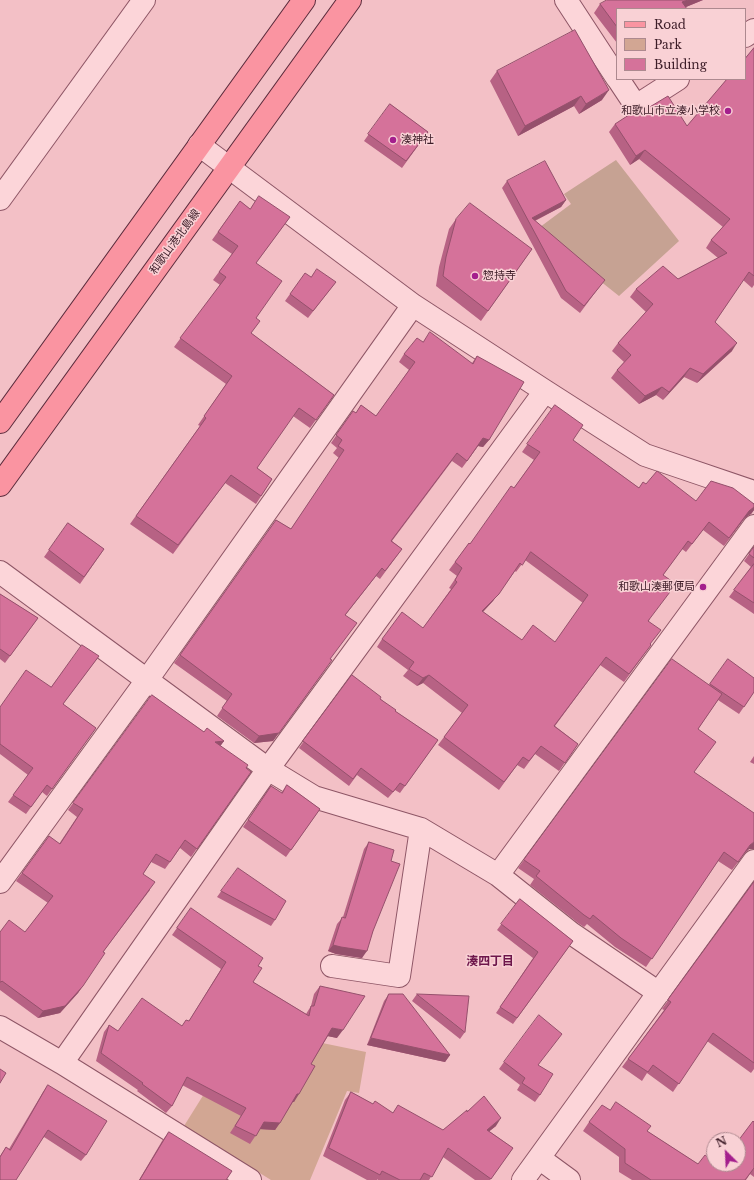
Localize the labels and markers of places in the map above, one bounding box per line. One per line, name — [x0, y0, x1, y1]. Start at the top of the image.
place label: 和歌山市立湊小学校 — [621, 104, 720, 118]
marker: 和歌山市立湊小学校 — [723, 106, 733, 116]
place label: 湊神社 — [401, 133, 434, 147]
marker: 湊神社 — [388, 135, 398, 145]
place label: 惣持寺 — [483, 269, 516, 283]
marker: 惣持寺 — [470, 271, 480, 281]
place label: 和歌山湊郵便局 — [618, 580, 695, 594]
marker: 和歌山湊郵便局 — [698, 582, 708, 592]

